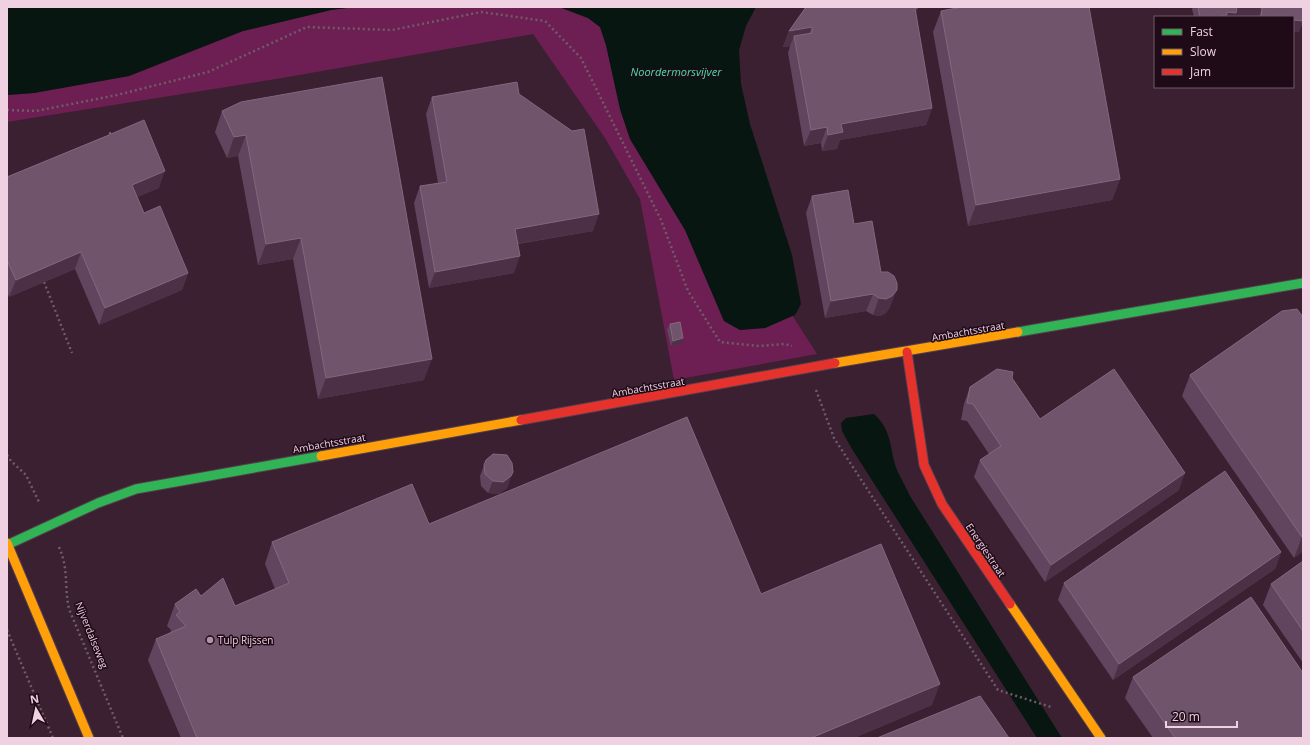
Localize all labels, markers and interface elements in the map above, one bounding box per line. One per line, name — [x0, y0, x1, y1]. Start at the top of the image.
legend — [1154, 16, 1294, 88]
text: Fast — [1190, 23, 1213, 40]
text: Slow — [1190, 43, 1217, 60]
text: Jam — [1189, 63, 1211, 80]
water label: Noordermorsvijver — [630, 64, 722, 79]
street label: Ambachtsstraat — [931, 318, 1006, 344]
street label: Ambachtsstraat — [611, 374, 686, 400]
street label: Ambachtsstraat — [292, 430, 367, 456]
street label: Energiestraat — [963, 520, 1009, 580]
street label: Nijverdalseweg — [72, 600, 112, 671]
place label: Tulp Rijssen — [218, 633, 273, 647]
marker: Tulp Rijssen — [205, 635, 215, 645]
north arrow — [16, 689, 56, 729]
text: N — [29, 691, 40, 707]
scale bar — [1166, 703, 1237, 729]
text: 20 m — [1172, 708, 1200, 725]

